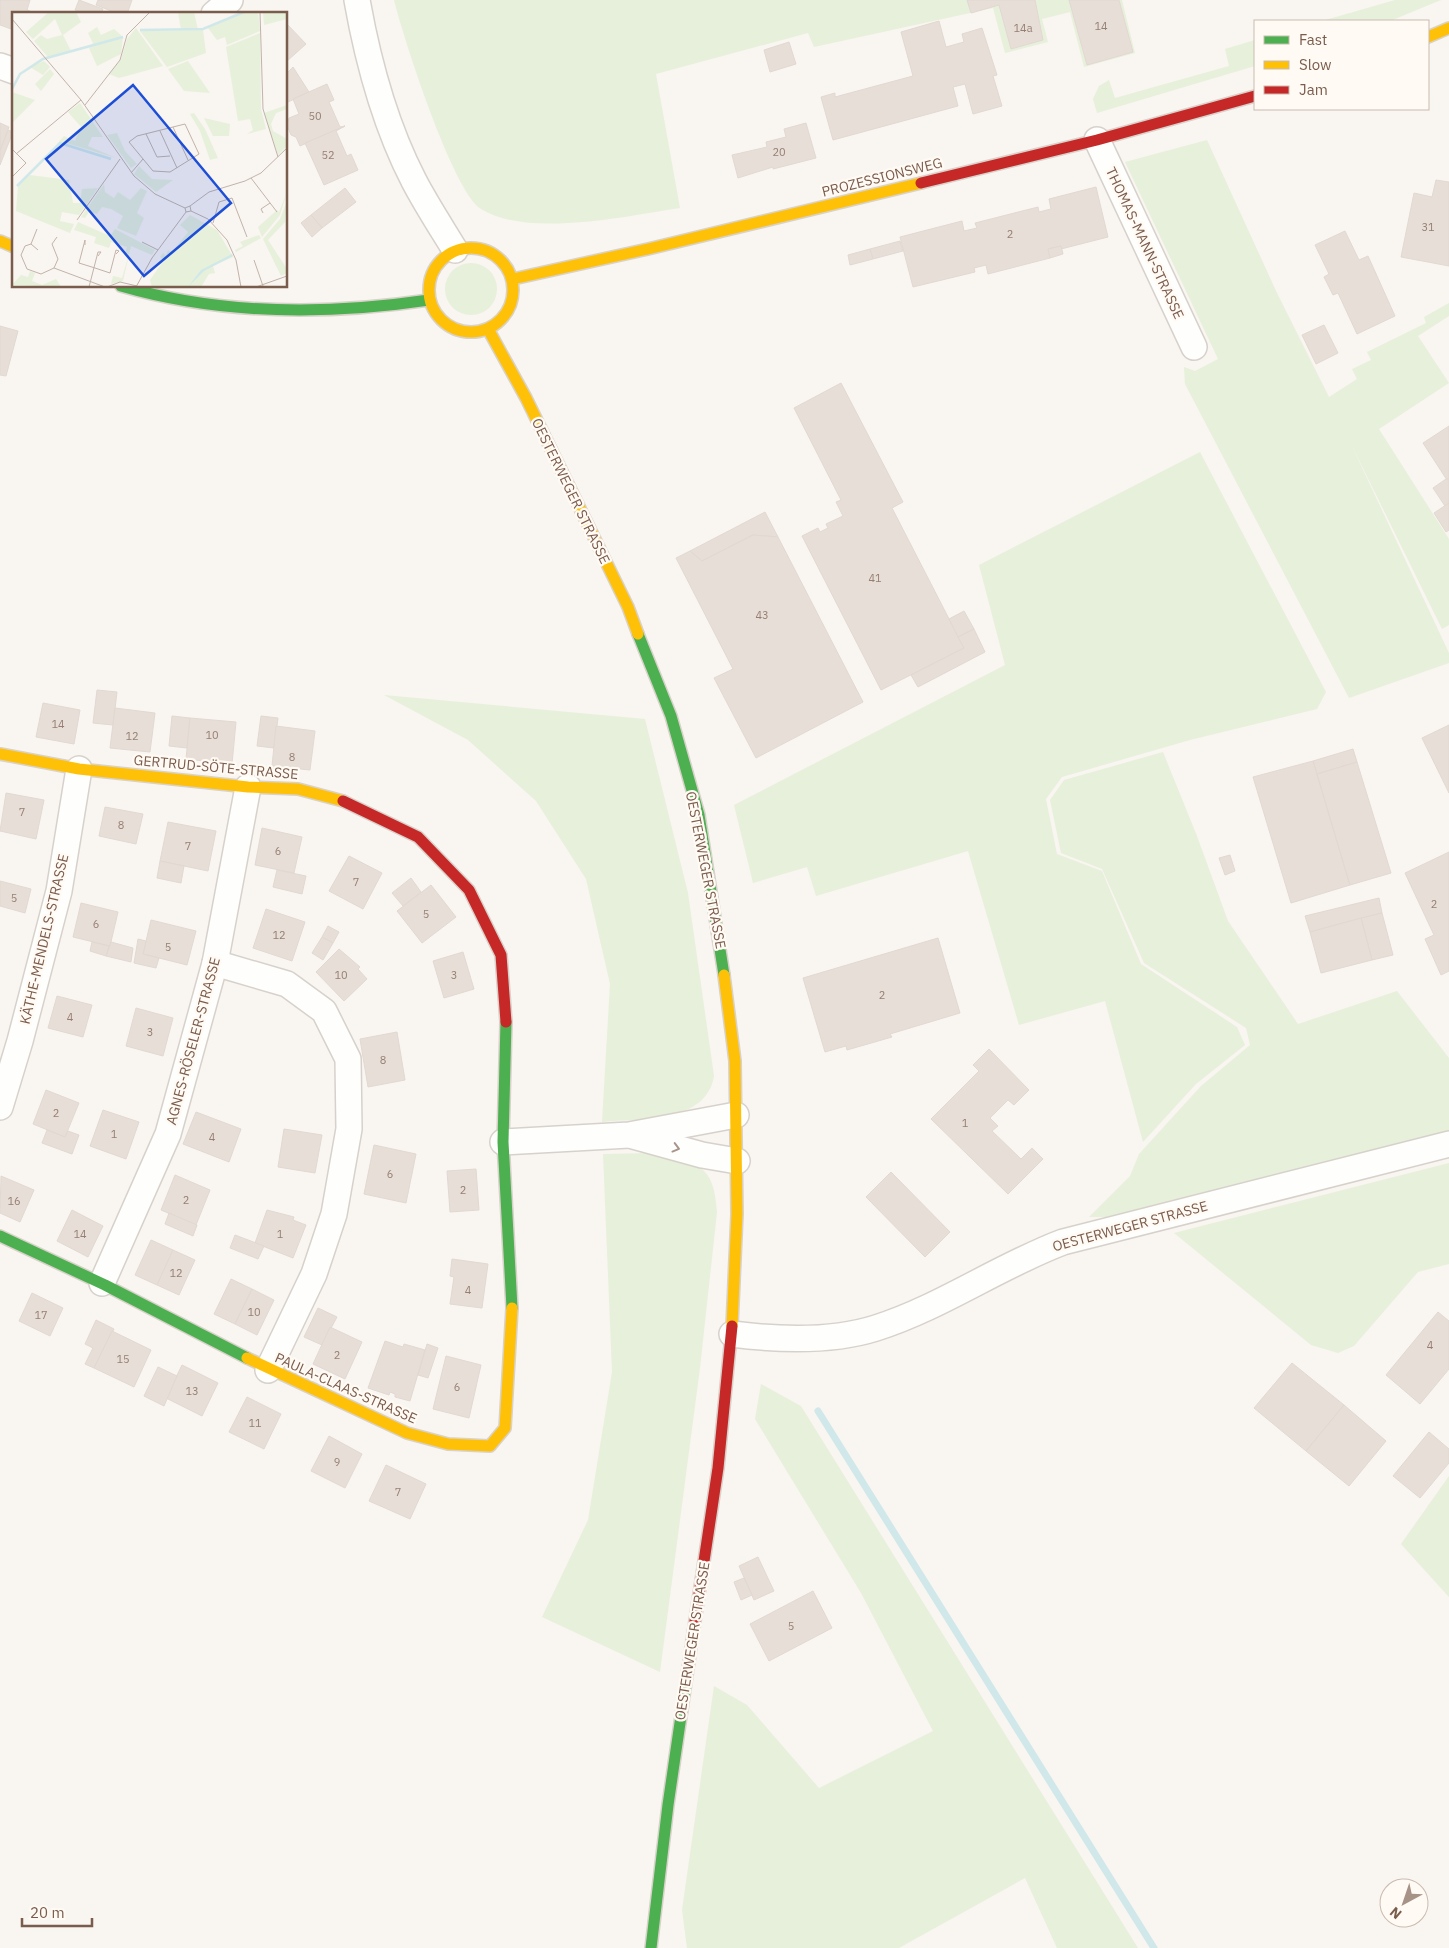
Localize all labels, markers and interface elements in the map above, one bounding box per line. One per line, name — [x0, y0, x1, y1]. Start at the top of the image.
inset map — [12, 12, 288, 288]
house number: 14 — [1094, 19, 1108, 33]
legend — [1254, 20, 1429, 110]
house number: 14a — [1013, 21, 1033, 35]
text: Fast — [1299, 30, 1327, 49]
text: Slow — [1299, 55, 1332, 74]
text: Jam — [1299, 80, 1328, 99]
house number: 50 — [308, 109, 322, 123]
house number: 20 — [772, 145, 786, 159]
house number: 52 — [321, 148, 335, 162]
street label: PROZESSIONSWEG — [820, 153, 944, 201]
street label: THOMAS-MANN-STRASSE — [1102, 164, 1188, 322]
house number: 31 — [1421, 220, 1435, 234]
house number: 2 — [1007, 227, 1013, 241]
street label: OESTERWEGER STRASSE — [528, 415, 614, 567]
house number: 41 — [868, 571, 882, 585]
house number: 43 — [755, 608, 769, 622]
house number: 14 — [51, 717, 65, 731]
house number: 10 — [205, 728, 219, 742]
house number: 12 — [125, 729, 139, 743]
house number: 8 — [289, 750, 295, 764]
street label: GERTRUD-SÖTE-STRASSE — [133, 751, 299, 783]
street label: OESTERWEGER STRASSE — [682, 790, 730, 950]
house number: 7 — [19, 805, 25, 819]
house number: 8 — [118, 818, 124, 832]
house number: 7 — [185, 839, 191, 853]
house number: 6 — [275, 844, 281, 858]
street label: KÄTHE-MENDELS-STRASSE — [16, 852, 72, 1026]
house number: 7 — [353, 875, 359, 889]
house number: 5 — [11, 891, 17, 905]
house number: 2 — [1431, 897, 1437, 911]
house number: 5 — [423, 907, 429, 921]
house number: 6 — [93, 917, 99, 931]
house number: 12 — [272, 928, 286, 942]
house number: 5 — [165, 940, 171, 954]
street label: AGNES-RÖSELER-STRASSE — [162, 955, 224, 1127]
house number: 10 — [334, 968, 348, 982]
house number: 3 — [451, 968, 457, 982]
house number: 2 — [879, 988, 885, 1002]
house number: 4 — [67, 1010, 74, 1024]
house number: 3 — [147, 1025, 153, 1039]
house number: 8 — [380, 1053, 386, 1067]
house number: 2 — [53, 1106, 59, 1120]
house number: 1 — [962, 1116, 969, 1130]
house number: 1 — [111, 1127, 118, 1141]
house number: 4 — [209, 1130, 216, 1144]
one-way arrow — [671, 1142, 679, 1152]
house number: 6 — [387, 1167, 393, 1181]
house number: 2 — [460, 1183, 466, 1197]
house number: 2 — [183, 1193, 189, 1207]
house number: 16 — [7, 1194, 21, 1208]
street label: OESTERWEGER STRASSE — [1050, 1197, 1210, 1255]
house number: 14 — [73, 1227, 87, 1241]
house number: 1 — [277, 1227, 284, 1241]
house number: 12 — [169, 1266, 183, 1280]
house number: 4 — [465, 1283, 472, 1297]
house number: 10 — [247, 1305, 261, 1319]
house number: 17 — [34, 1308, 48, 1322]
house number: 4 — [1427, 1338, 1434, 1352]
street label: PAULA-CLAAS-STRASSE — [272, 1348, 420, 1428]
house number: 2 — [334, 1348, 340, 1362]
house number: 15 — [116, 1352, 130, 1366]
house number: 6 — [454, 1380, 460, 1394]
house number: 13 — [185, 1384, 199, 1398]
house number: 11 — [248, 1416, 262, 1430]
house number: 9 — [334, 1455, 340, 1469]
house number: 7 — [395, 1485, 401, 1499]
street label: OESTERWEGER STRASSE — [671, 1561, 713, 1721]
house number: 5 — [788, 1619, 794, 1633]
north arrow — [1379, 1878, 1429, 1928]
scale bar — [22, 1896, 92, 1928]
text: 20 m — [30, 1903, 65, 1922]
text: N — [1386, 1903, 1405, 1923]

